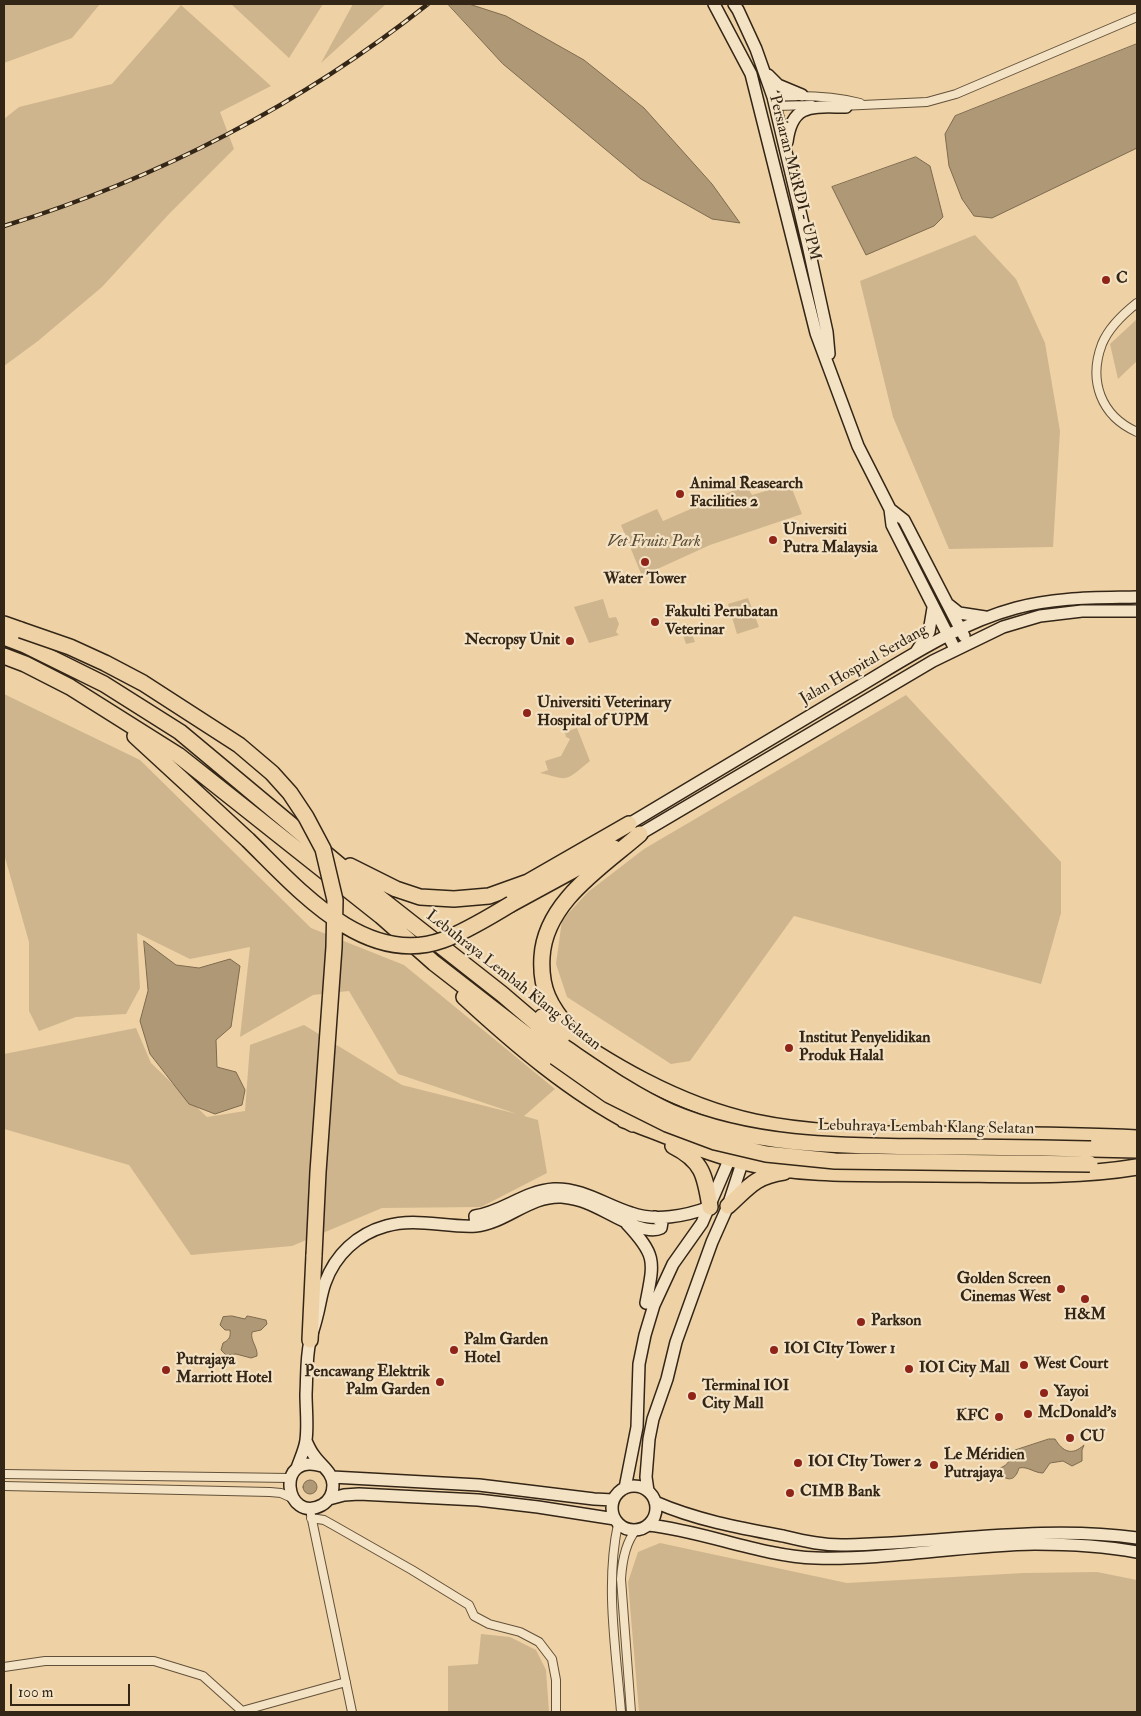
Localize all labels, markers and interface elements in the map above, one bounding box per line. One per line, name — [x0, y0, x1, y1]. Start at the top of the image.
street label: Persiaran MARDI - UPM — [764, 93, 824, 263]
place label: C — [1116, 270, 1128, 290]
marker: C — [1100, 274, 1112, 286]
place label: Animal Reasearch Facilities 2 — [690, 475, 803, 513]
marker: Animal Reasearch Facilities 2 — [674, 488, 686, 500]
place label: Universiti Putra Malaysia — [783, 521, 878, 559]
park label: Vet Fruits Park — [607, 533, 701, 553]
marker: Universiti Putra Malaysia — [767, 534, 779, 546]
marker: Water Tower — [639, 556, 651, 568]
place label: Water Tower — [604, 570, 686, 590]
place label: Fakulti Perubatan Veterinar — [665, 603, 778, 641]
marker: Fakulti Perubatan Veterinar — [649, 616, 661, 628]
street label: Jalan Hospital Serdang — [797, 621, 931, 709]
place label: Necropsy Unit — [465, 631, 560, 651]
marker: Necropsy Unit — [564, 635, 576, 647]
place label: Universiti Veterinary Hospital of UPM — [537, 694, 671, 732]
marker: Universiti Veterinary Hospital of UPM — [521, 707, 533, 719]
street label: Lebuhraya Lembah Klang Selatan — [422, 907, 604, 1055]
place label: Institut Penyelidikan Produk Halal — [799, 1029, 931, 1067]
marker: Institut Penyelidikan Produk Halal — [783, 1042, 795, 1054]
street label: Lebuhraya Lembah Klang Selatan — [818, 1117, 1034, 1139]
place label: Golden Screen Cinemas West — [957, 1270, 1051, 1308]
marker: Golden Screen Cinemas West — [1055, 1283, 1067, 1295]
marker: H&M — [1079, 1293, 1091, 1305]
place label: H&M — [1064, 1306, 1106, 1326]
place label: Parkson — [871, 1312, 921, 1332]
marker: Parkson — [855, 1316, 867, 1328]
place label: Palm Garden Hotel — [464, 1331, 548, 1369]
place label: IOI CIty Tower 1 — [784, 1340, 896, 1360]
marker: Palm Garden Hotel — [448, 1344, 460, 1356]
marker: IOI CIty Tower 1 — [768, 1344, 780, 1356]
place label: Putrajaya Marriott Hotel — [176, 1351, 272, 1389]
place label: West Court — [1034, 1355, 1108, 1375]
place label: IOI City Mall — [919, 1359, 1010, 1379]
marker: West Court — [1018, 1359, 1030, 1371]
place label: Pencawang Elektrik Palm Garden — [305, 1363, 430, 1401]
marker: IOI City Mall — [903, 1363, 915, 1375]
marker: Putrajaya Marriott Hotel — [160, 1364, 172, 1376]
marker: Pencawang Elektrik Palm Garden — [434, 1376, 446, 1388]
place label: Terminal IOI City Mall — [702, 1377, 789, 1415]
place label: Yayoi — [1054, 1383, 1089, 1403]
marker: Yayoi — [1038, 1387, 1050, 1399]
marker: Terminal IOI City Mall — [686, 1390, 698, 1402]
place label: McDonald's — [1038, 1404, 1116, 1424]
place label: KFC — [956, 1407, 989, 1427]
marker: McDonald's — [1022, 1408, 1034, 1420]
marker: KFC — [993, 1411, 1005, 1423]
place label: CU — [1080, 1428, 1105, 1448]
marker: CU — [1064, 1432, 1076, 1444]
place label: Le Méridien Putrajaya — [944, 1446, 1025, 1484]
place label: IOI CIty Tower 2 — [808, 1453, 922, 1473]
marker: IOI CIty Tower 2 — [792, 1457, 804, 1469]
marker: Le Méridien Putrajaya — [928, 1459, 940, 1471]
place label: CIMB Bank — [800, 1483, 880, 1503]
marker: CIMB Bank — [784, 1487, 796, 1499]
scale bar — [12, 1674, 132, 1706]
text: 100 m — [18, 1683, 53, 1702]

